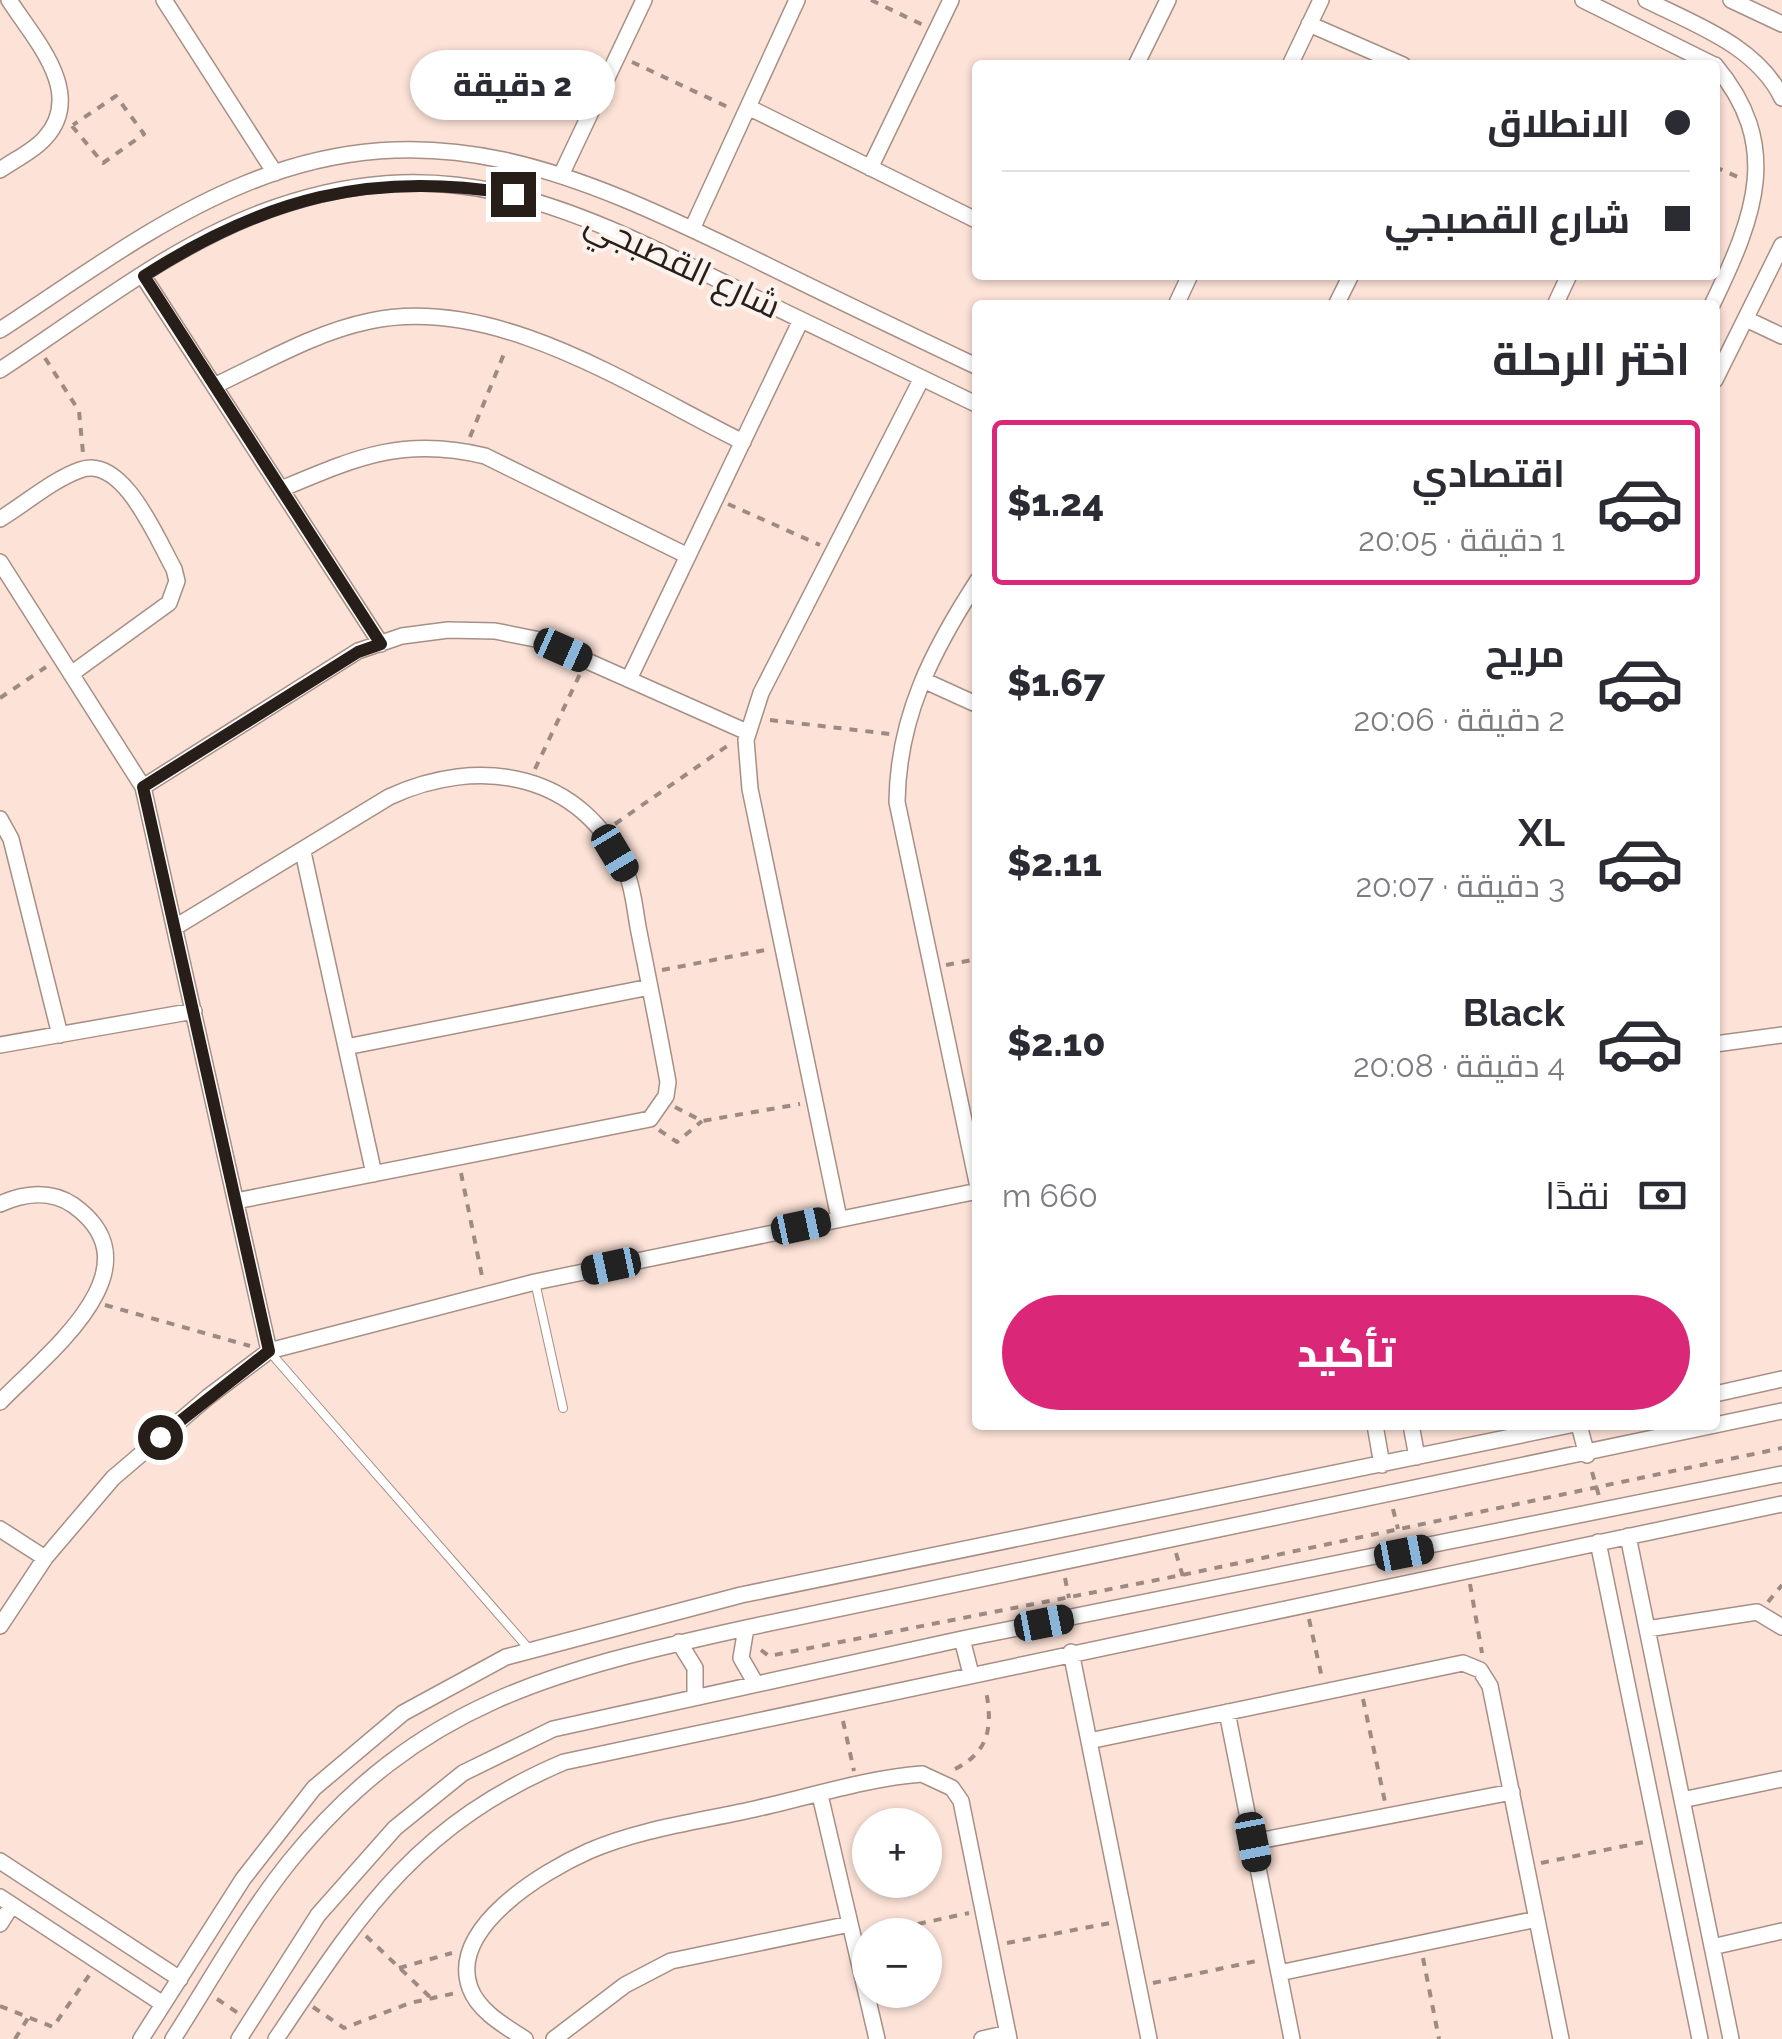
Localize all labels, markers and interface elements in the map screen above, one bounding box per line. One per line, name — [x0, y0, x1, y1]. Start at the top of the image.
callout: 2 دقيقة — [410, 49, 616, 119]
text: 2 دقيقة — [453, 66, 572, 103]
text: الانطلاق — [1487, 101, 1630, 146]
route end — [491, 172, 536, 217]
text: شارع القصبجي — [1385, 197, 1630, 242]
street label: شارع القصبجي — [576, 201, 787, 333]
text: اختر الرحلة — [1492, 333, 1690, 386]
text: اقتصادي — [1412, 451, 1565, 496]
icon: car — [1595, 458, 1685, 548]
text: $1.24 — [1007, 480, 1104, 525]
text: 1 دقيقة · 20:05 — [1358, 521, 1565, 558]
car — [529, 624, 597, 676]
text: مريح — [1485, 631, 1565, 676]
icon: car — [1595, 638, 1685, 728]
text: $1.67 — [1007, 660, 1105, 705]
text: 2 دقيقة · 20:06 — [1353, 701, 1565, 738]
text: XL — [1518, 810, 1565, 855]
icon: car — [1595, 818, 1685, 908]
car — [587, 820, 643, 886]
text: $2.11 — [1007, 840, 1102, 885]
text: 3 دقيقة · 20:07 — [1355, 867, 1565, 904]
text: Black — [1463, 990, 1565, 1035]
icon: car — [1595, 998, 1685, 1088]
text: $2.10 — [1007, 1020, 1106, 1065]
text: 4 دقيقة · 20:08 — [1353, 1047, 1565, 1084]
icon: cash — [1635, 1168, 1690, 1223]
text: نقدًا — [1545, 1173, 1610, 1218]
text: 660 m — [1002, 1177, 1098, 1214]
car — [769, 1205, 833, 1247]
car — [579, 1245, 643, 1287]
button: تأكيد — [1002, 1295, 1690, 1410]
route start — [138, 1415, 183, 1460]
car — [1372, 1533, 1436, 1573]
car — [1012, 1603, 1076, 1643]
map controls — [852, 1808, 942, 2008]
button: + — [852, 1808, 942, 1898]
car — [1233, 1810, 1273, 1874]
button: − — [852, 1918, 942, 2008]

